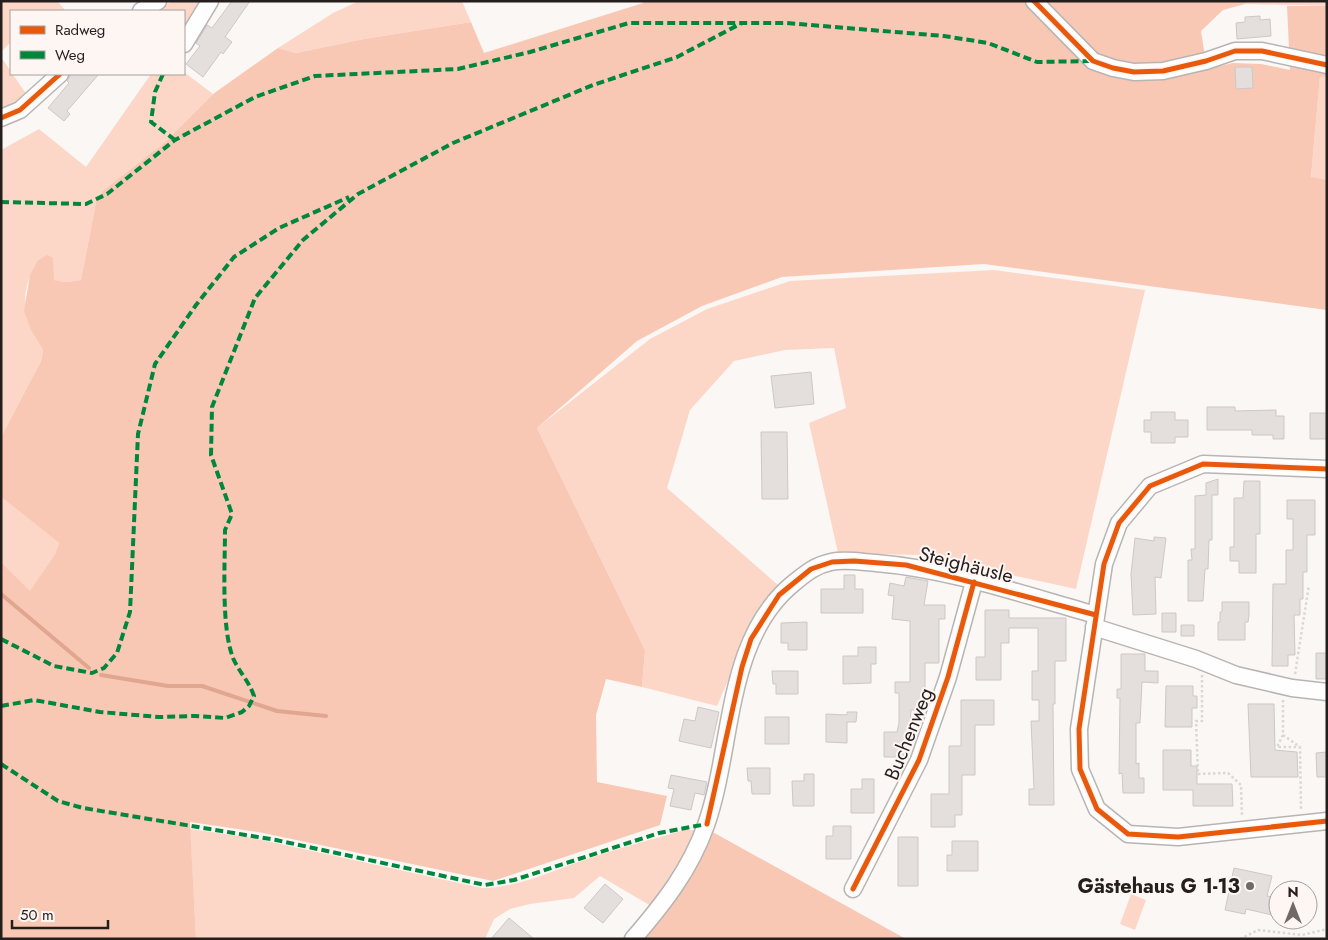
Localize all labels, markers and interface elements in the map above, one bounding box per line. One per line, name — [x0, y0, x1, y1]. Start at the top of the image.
legend — [10, 10, 185, 75]
text: Radweg — [55, 19, 105, 41]
text: Weg — [55, 44, 85, 66]
street label: Steighäusle — [916, 539, 1016, 591]
street label: Buchenweg — [877, 683, 941, 785]
place label: Gästehaus G 1-13 — [1078, 872, 1240, 901]
marker: Gästehaus G 1-13 — [1244, 880, 1256, 892]
north arrow — [1268, 880, 1318, 930]
text: N — [1287, 882, 1299, 902]
scale bar — [12, 898, 109, 930]
text: 50 m — [20, 904, 54, 926]

